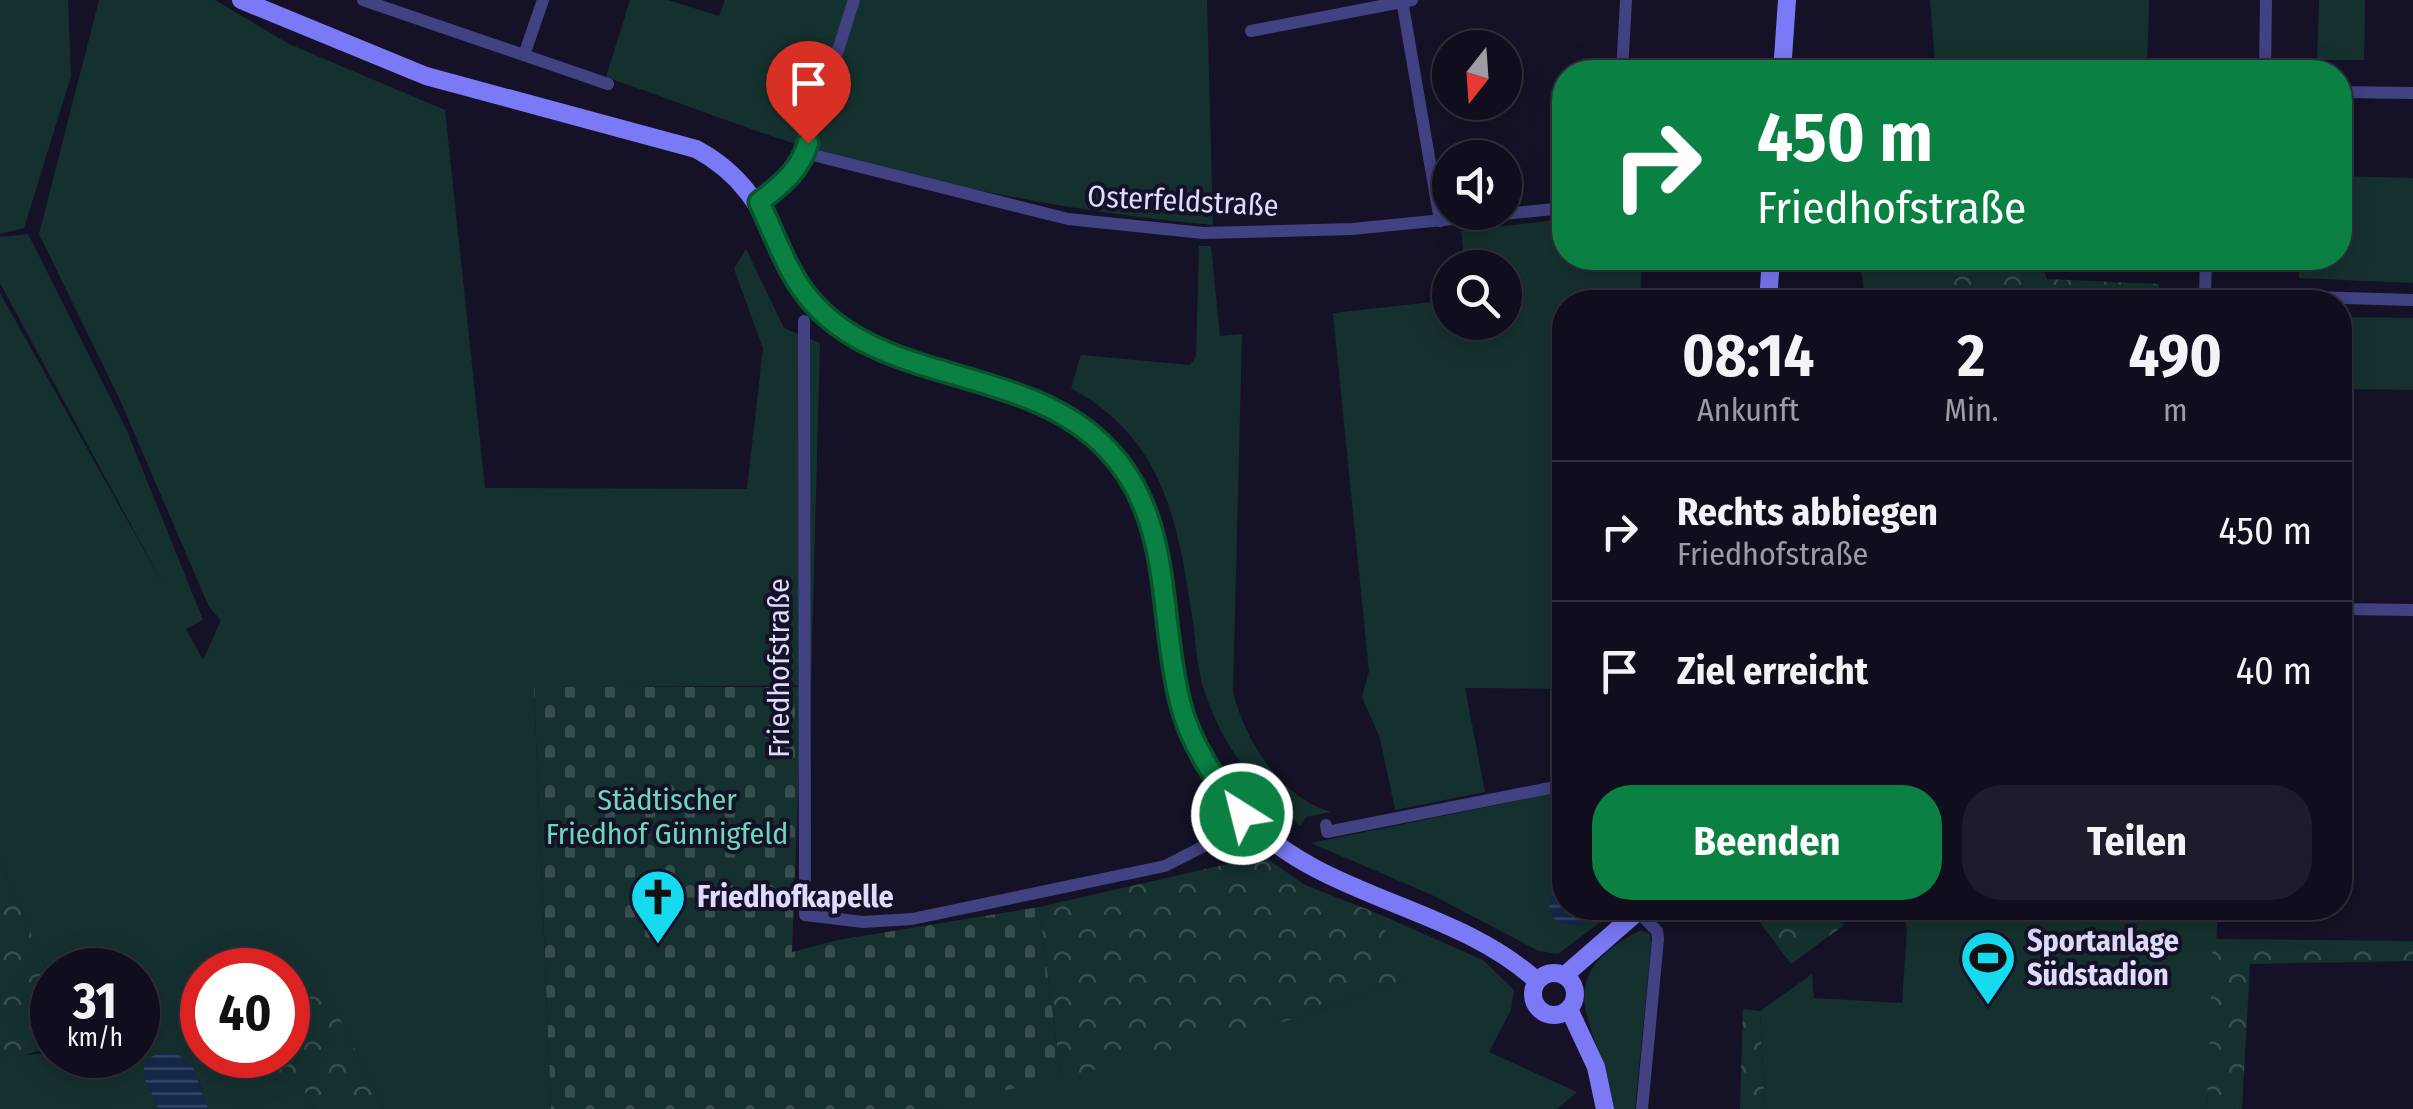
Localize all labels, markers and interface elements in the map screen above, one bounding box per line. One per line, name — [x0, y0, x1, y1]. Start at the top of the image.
north arrow — [1432, 30, 1522, 120]
map controls — [1432, 30, 1522, 340]
pin — [766, 41, 851, 144]
icon: arrive — [781, 56, 836, 111]
text: 450 m — [1757, 96, 1933, 180]
icon: right — [1592, 100, 1722, 230]
button: sound — [1432, 140, 1522, 230]
street label: Osterfeldstraße — [1086, 178, 1280, 224]
text: Friedhofstraße — [1757, 181, 2026, 235]
button: search — [1432, 250, 1522, 340]
text: 08:14 — [1682, 320, 1814, 392]
text: 2 — [1958, 320, 1985, 392]
text: 490 — [2129, 320, 2222, 392]
text: Ankunft — [1697, 391, 1799, 429]
text: Min. — [1944, 391, 1999, 429]
text: m — [2163, 391, 2188, 429]
text: Rechts abbiegen — [1677, 489, 1938, 535]
icon: right — [1592, 504, 1647, 559]
text: 450 m — [2219, 508, 2312, 554]
text: Friedhofstraße — [1677, 535, 1868, 573]
street label: Friedhofstraße — [761, 578, 797, 758]
icon: arrive — [1592, 644, 1647, 699]
text: Ziel erreicht — [1677, 648, 1868, 694]
text: 40 m — [2236, 648, 2312, 694]
position arrow — [1190, 762, 1294, 866]
park label: Städtischer Friedhof Günnigfeld — [546, 782, 788, 852]
button: Beenden — [1592, 785, 1942, 900]
button: Teilen — [1962, 785, 2312, 900]
church icon: Friedhofkapelle — [628, 867, 688, 946]
place label: Friedhofkapelle — [697, 879, 894, 915]
place label: Sportanlage Südstadion — [2027, 923, 2179, 993]
sports icon: Sportanlage Südstadion — [1958, 928, 2018, 1007]
speed limit sign: 40 — [180, 948, 310, 1078]
text: 31 — [73, 971, 117, 1031]
text: km/h — [67, 1023, 123, 1053]

